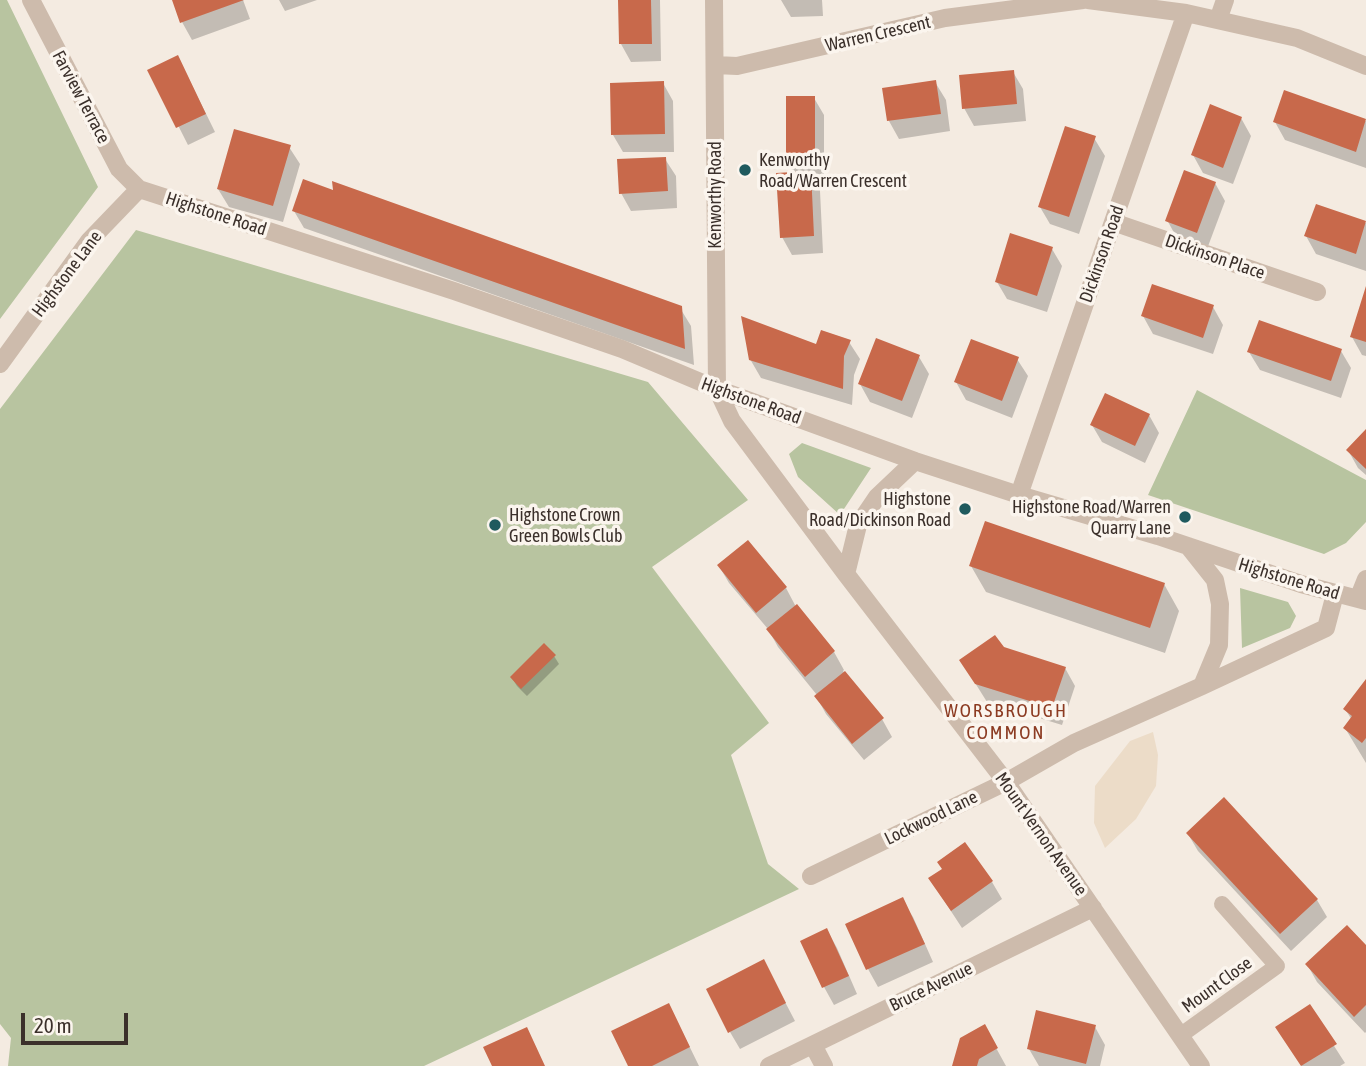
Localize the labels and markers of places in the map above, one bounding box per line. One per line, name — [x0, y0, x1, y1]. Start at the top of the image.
place label: Kenworthy Road/Warren Crescent — [759, 149, 907, 192]
marker: Kenworthy Road/Warren Crescent — [737, 162, 753, 178]
place label: Highstone Road/Dickinson Road — [809, 488, 951, 530]
place label: Highstone Road/Warren Quarry Lane — [1012, 496, 1171, 538]
marker: Highstone Road/Dickinson Road — [957, 501, 973, 517]
place label: Highstone Crown Green Bowls Club — [509, 504, 623, 546]
marker: Highstone Road/Warren Quarry Lane — [1177, 509, 1193, 525]
marker: Highstone Crown Green Bowls Club — [487, 517, 503, 533]

